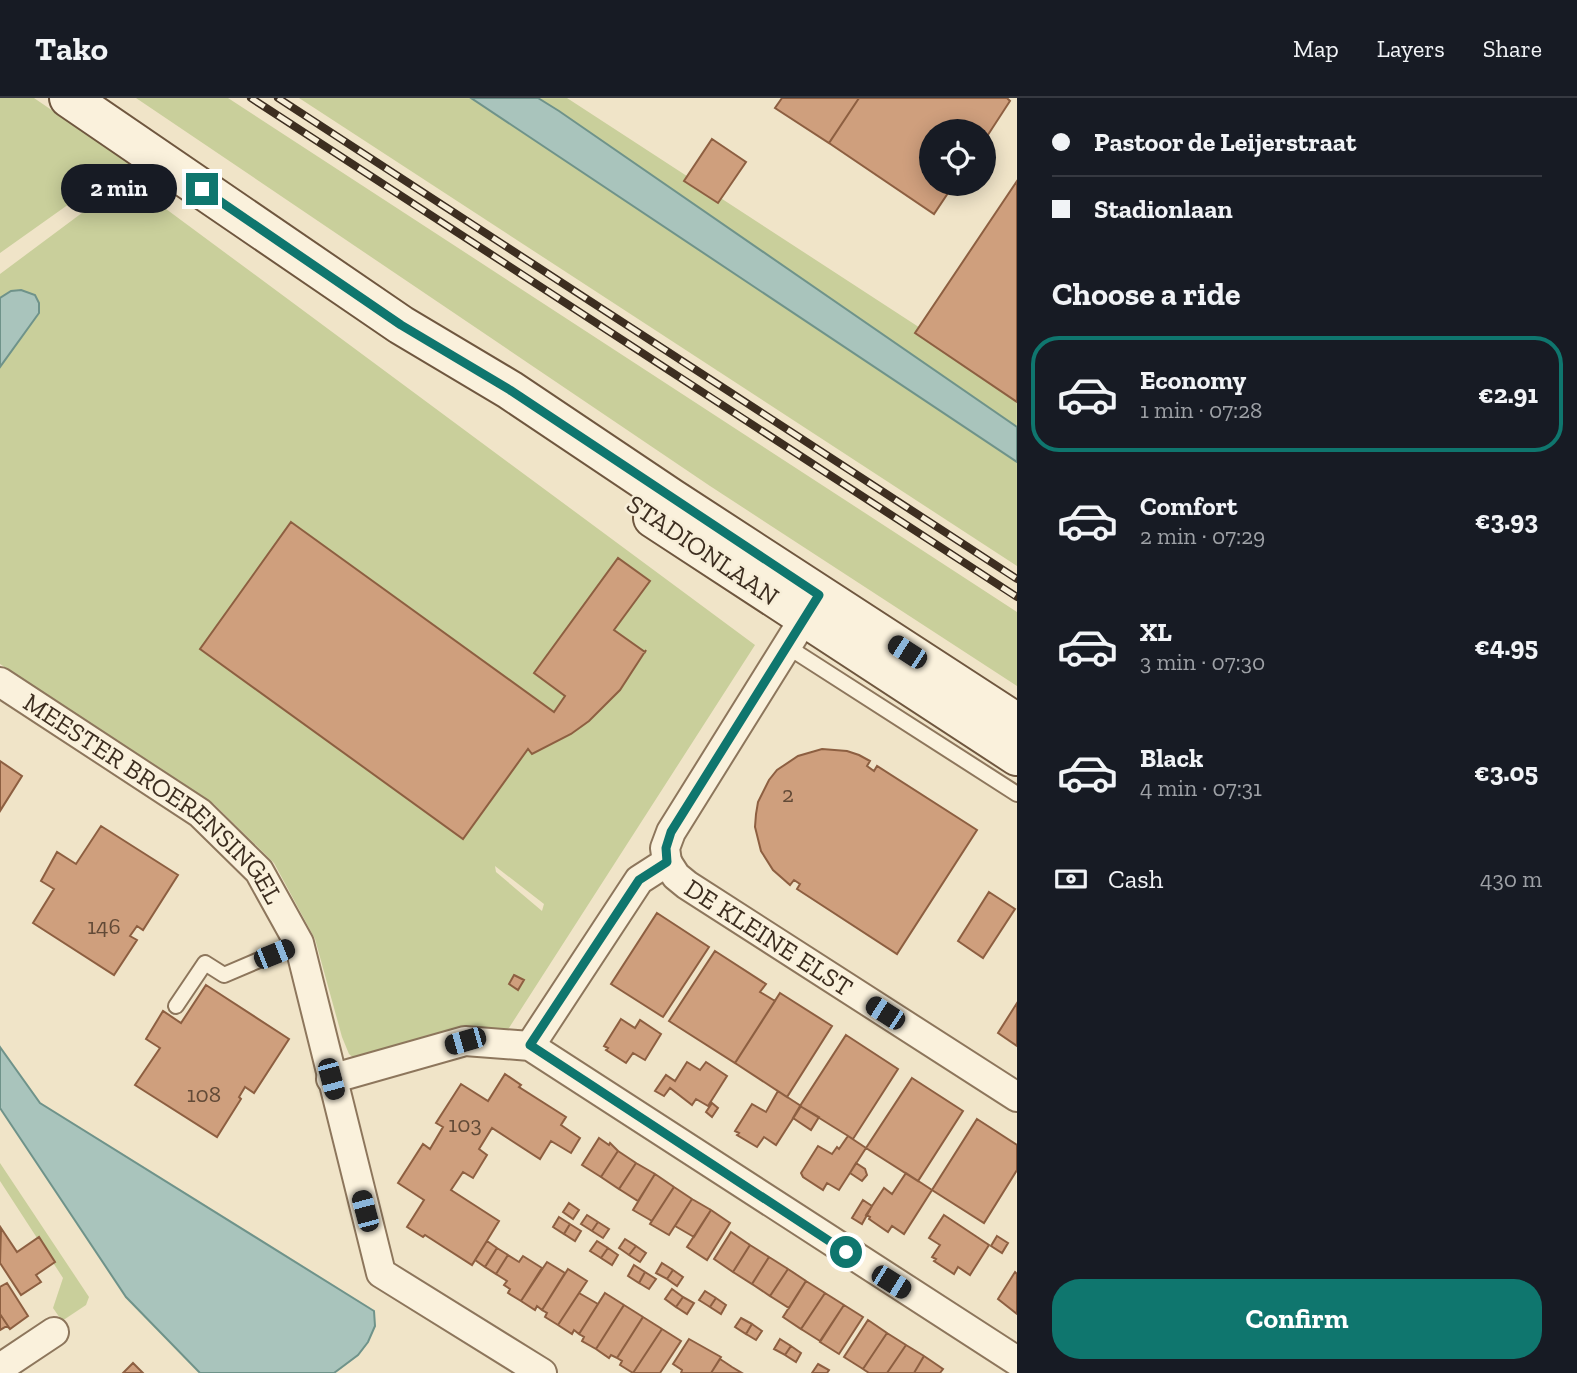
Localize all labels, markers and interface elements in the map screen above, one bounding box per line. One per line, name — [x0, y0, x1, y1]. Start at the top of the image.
text: Tako — [35, 29, 108, 68]
text: Map — [1293, 34, 1339, 63]
text: Layers — [1377, 34, 1445, 63]
text: Share — [1483, 34, 1542, 63]
map controls — [919, 119, 996, 196]
button: locate — [919, 119, 996, 196]
text: Pastoor de Leijerstraat — [1094, 126, 1356, 158]
callout: 2 min — [62, 164, 178, 214]
route end — [186, 173, 218, 205]
text: 2 min — [90, 174, 148, 202]
text: Stadionlaan — [1094, 193, 1233, 225]
text: Choose a ride — [1052, 275, 1240, 313]
icon: car — [1056, 363, 1119, 426]
text: Economy — [1140, 364, 1246, 396]
text: €2.91 — [1478, 378, 1538, 410]
text: 1 min · 07:28 — [1140, 396, 1262, 424]
street label: STADIONLAAN — [621, 487, 785, 613]
icon: car — [1056, 489, 1119, 552]
text: Comfort — [1140, 490, 1237, 522]
text: €3.93 — [1475, 504, 1538, 536]
text: 2 min · 07:29 — [1140, 522, 1265, 550]
icon: car — [1056, 615, 1119, 678]
text: XL — [1140, 616, 1172, 648]
text: €4.95 — [1474, 630, 1538, 662]
car — [884, 632, 931, 672]
text: 3 min · 07:30 — [1140, 648, 1265, 676]
street label: MEESTER BROERENSINGEL — [17, 686, 290, 909]
icon: car — [1056, 741, 1119, 804]
text: Black — [1140, 742, 1203, 774]
text: €3.05 — [1474, 756, 1538, 788]
text: 4 min · 07:31 — [1140, 774, 1262, 802]
house number: 2 — [782, 780, 794, 808]
icon: cash — [1052, 860, 1090, 898]
text: Cash — [1108, 863, 1163, 895]
text: 430 m — [1480, 865, 1542, 893]
street label: DE KLEINE ELST — [679, 872, 859, 1003]
house number: 146 — [87, 912, 121, 940]
car — [251, 936, 298, 972]
car — [862, 993, 909, 1033]
car — [442, 1025, 489, 1057]
car — [316, 1056, 347, 1102]
house number: 108 — [187, 1080, 221, 1108]
house number: 103 — [448, 1110, 482, 1138]
car — [350, 1188, 381, 1234]
route start — [830, 1236, 862, 1268]
car — [868, 1262, 915, 1302]
button: Confirm — [1052, 1279, 1542, 1359]

